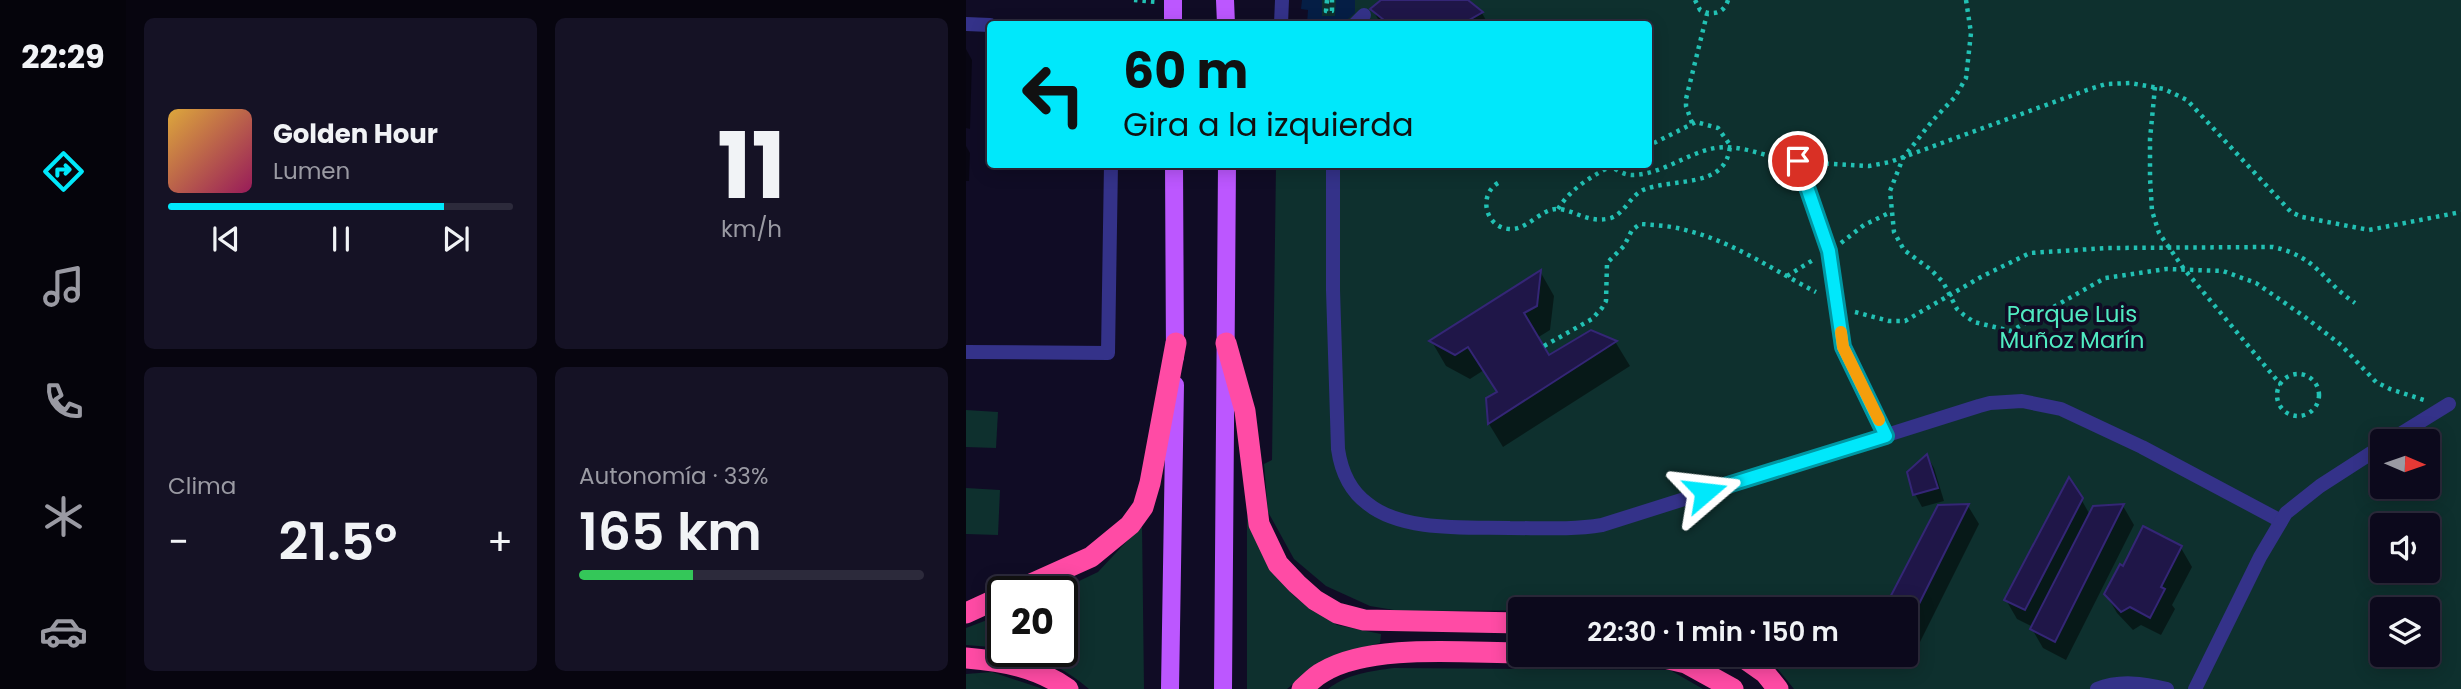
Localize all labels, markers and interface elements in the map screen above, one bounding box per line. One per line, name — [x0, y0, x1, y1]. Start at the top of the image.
text: 22:29 — [21, 34, 105, 79]
text: 60 m — [1123, 37, 1248, 105]
icon: left — [1008, 49, 1099, 140]
text: 11 — [717, 102, 786, 230]
text: Gira a la izquierda — [1123, 102, 1414, 147]
text: Golden Hour — [273, 116, 438, 152]
pin — [1768, 131, 1828, 191]
icon: arrive — [1779, 142, 1817, 180]
icon: directions — [39, 147, 88, 196]
text: Lumen — [273, 155, 350, 187]
text: km/h — [721, 213, 782, 245]
icon: previous — [207, 220, 245, 258]
icon: pause — [322, 220, 360, 258]
icon: next — [437, 220, 475, 258]
icon: music — [39, 262, 88, 311]
park label: Parque Luis Muñoz Marín — [2000, 298, 2144, 356]
icon: phone — [39, 377, 88, 426]
north arrow — [2370, 429, 2440, 499]
map controls — [2370, 429, 2440, 667]
position arrow — [1668, 455, 1742, 529]
text: Autonomía · 33% — [579, 460, 768, 492]
text: Clima — [168, 470, 236, 502]
icon: climate — [39, 492, 88, 541]
text: 165 km — [579, 495, 762, 568]
text: 21.5° — [279, 505, 397, 578]
button: sound — [2370, 513, 2440, 583]
text: − — [168, 515, 189, 568]
text: + — [487, 515, 513, 568]
speed limit sign: 20 — [987, 576, 1078, 667]
button: layers — [2370, 597, 2440, 667]
icon: car — [39, 607, 88, 656]
text: 22:30 · 1 min · 150 m — [1587, 614, 1839, 650]

